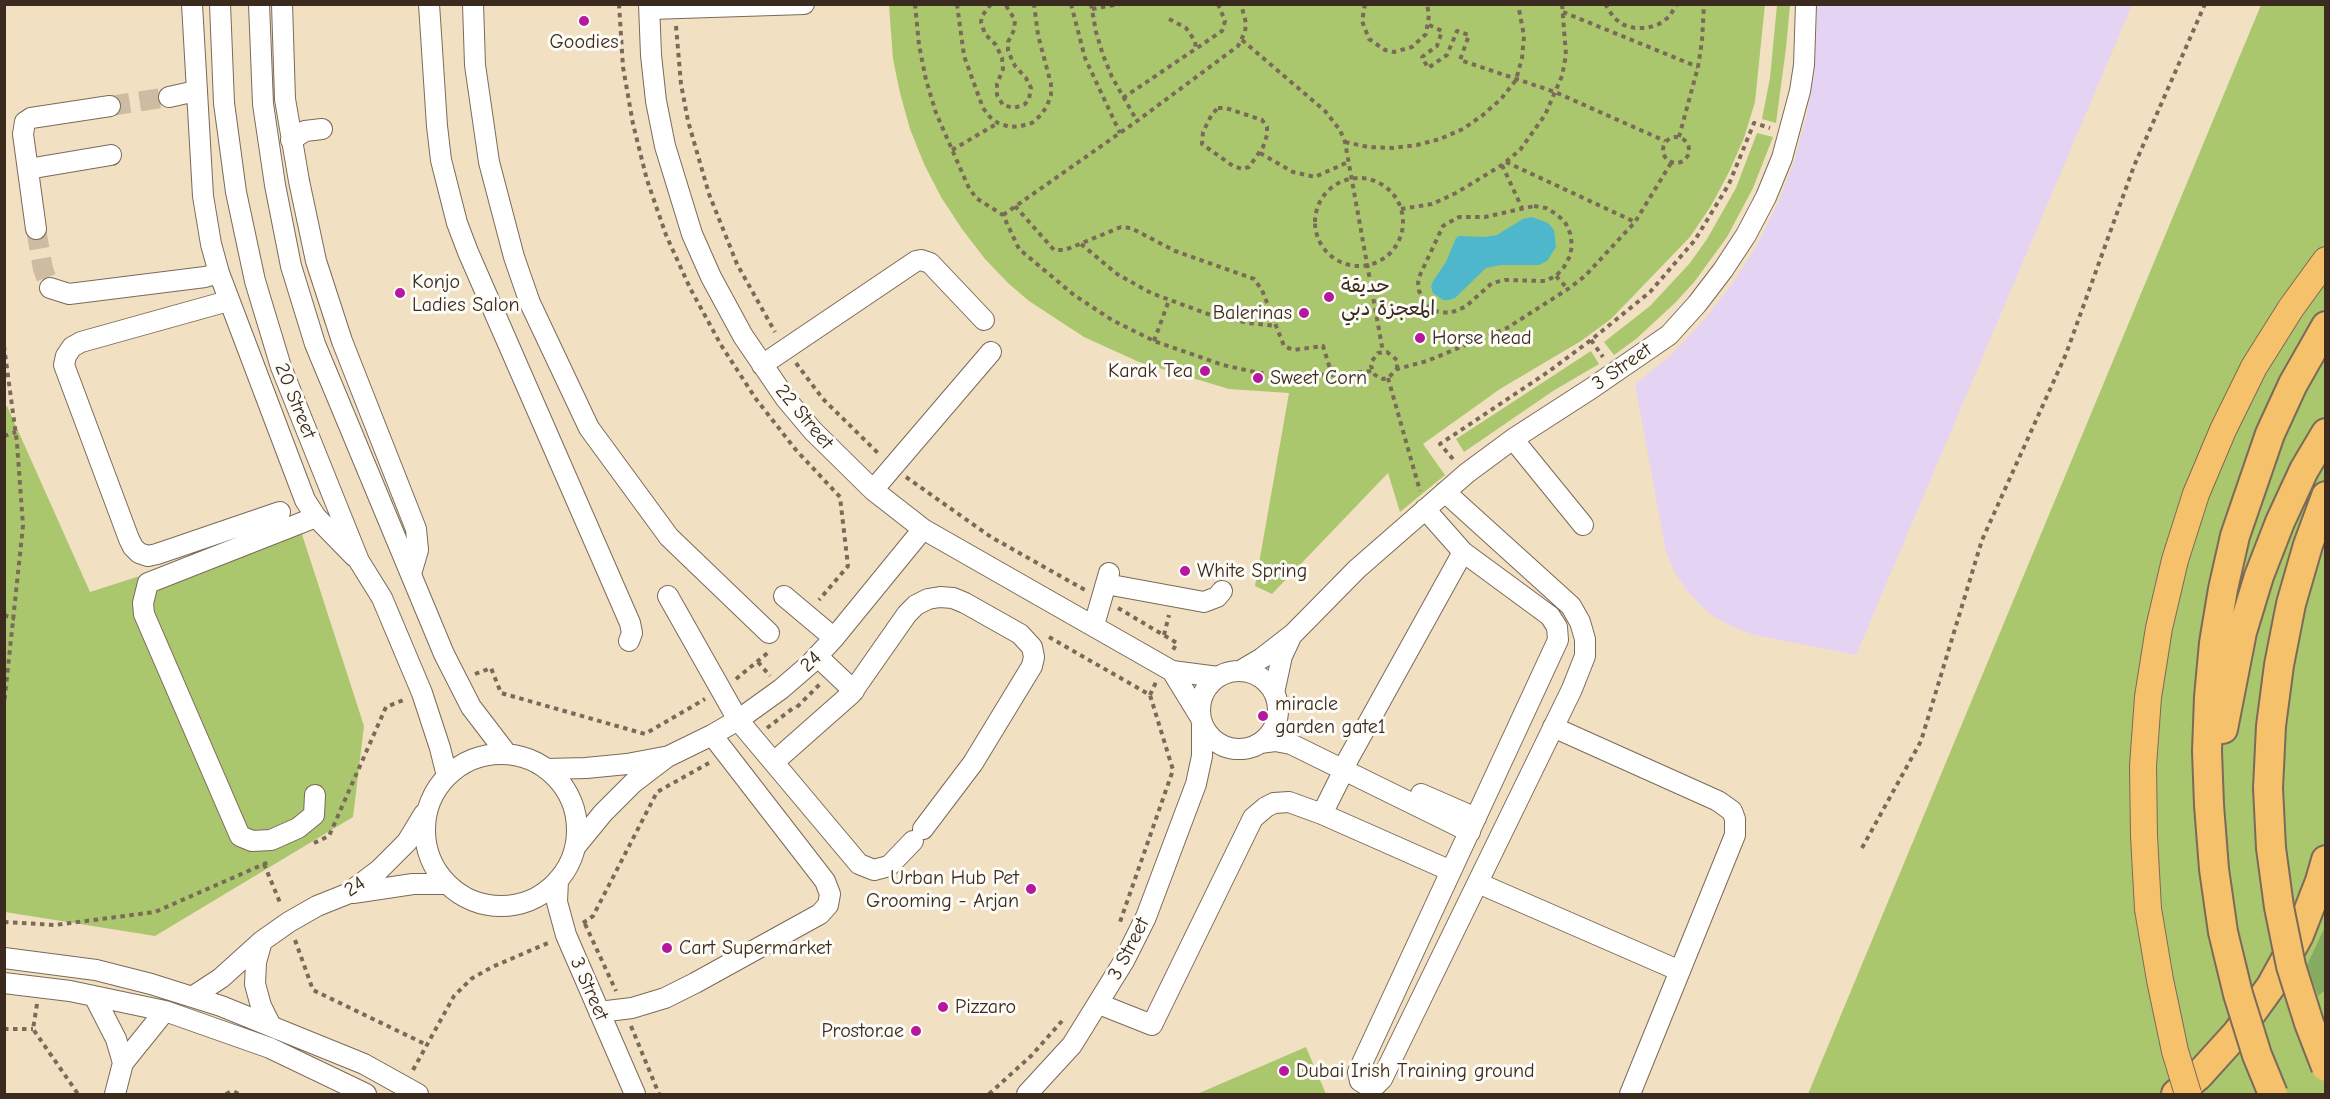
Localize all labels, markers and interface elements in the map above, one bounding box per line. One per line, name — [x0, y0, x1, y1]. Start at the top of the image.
marker: Goodies — [577, 14, 591, 28]
place label: Goodies — [550, 30, 618, 54]
place label: Konjo Ladies Salon — [412, 270, 520, 317]
place label: حديقة المعجزة دبي — [1341, 274, 1435, 321]
marker: Konjo Ladies Salon — [393, 286, 407, 300]
marker: حديقة المعجزة دبي — [1322, 290, 1336, 304]
place label: Balerinas — [1213, 301, 1292, 325]
marker: Balerinas — [1297, 306, 1311, 320]
place label: Horse head — [1432, 326, 1532, 350]
marker: Horse head — [1413, 331, 1427, 345]
street label: 3 Street — [1588, 338, 1656, 396]
place label: Karak Tea — [1108, 359, 1193, 383]
street label: 20 Street — [269, 360, 321, 442]
marker: Karak Tea — [1198, 364, 1212, 378]
place label: Sweet Corn — [1270, 366, 1367, 390]
marker: Sweet Corn — [1251, 371, 1265, 385]
street label: 22 Street — [770, 380, 838, 454]
place label: White Spring — [1197, 559, 1307, 583]
marker: White Spring — [1178, 564, 1192, 578]
street label: 24 — [795, 646, 827, 678]
place label: miracle garden gate1 — [1275, 692, 1386, 739]
marker: miracle garden gate1 — [1256, 709, 1270, 723]
place label: Urban Hub Pet Grooming - Arjan — [866, 866, 1019, 913]
street label: 24 — [340, 871, 370, 903]
marker: Urban Hub Pet Grooming - Arjan — [1024, 882, 1038, 896]
street label: 3 Street — [1103, 914, 1155, 984]
place label: Cart Supermarket — [679, 936, 832, 960]
marker: Cart Supermarket — [660, 941, 674, 955]
street label: 3 Street — [564, 954, 614, 1024]
place label: Pizzaro — [955, 995, 1016, 1019]
marker: Pizzaro — [936, 1000, 950, 1014]
place label: Prostor.ae — [821, 1019, 904, 1043]
marker: Prostor.ae — [909, 1024, 923, 1038]
place label: Dubai Irish Training ground — [1296, 1059, 1535, 1083]
marker: Dubai Irish Training ground — [1277, 1064, 1291, 1078]

